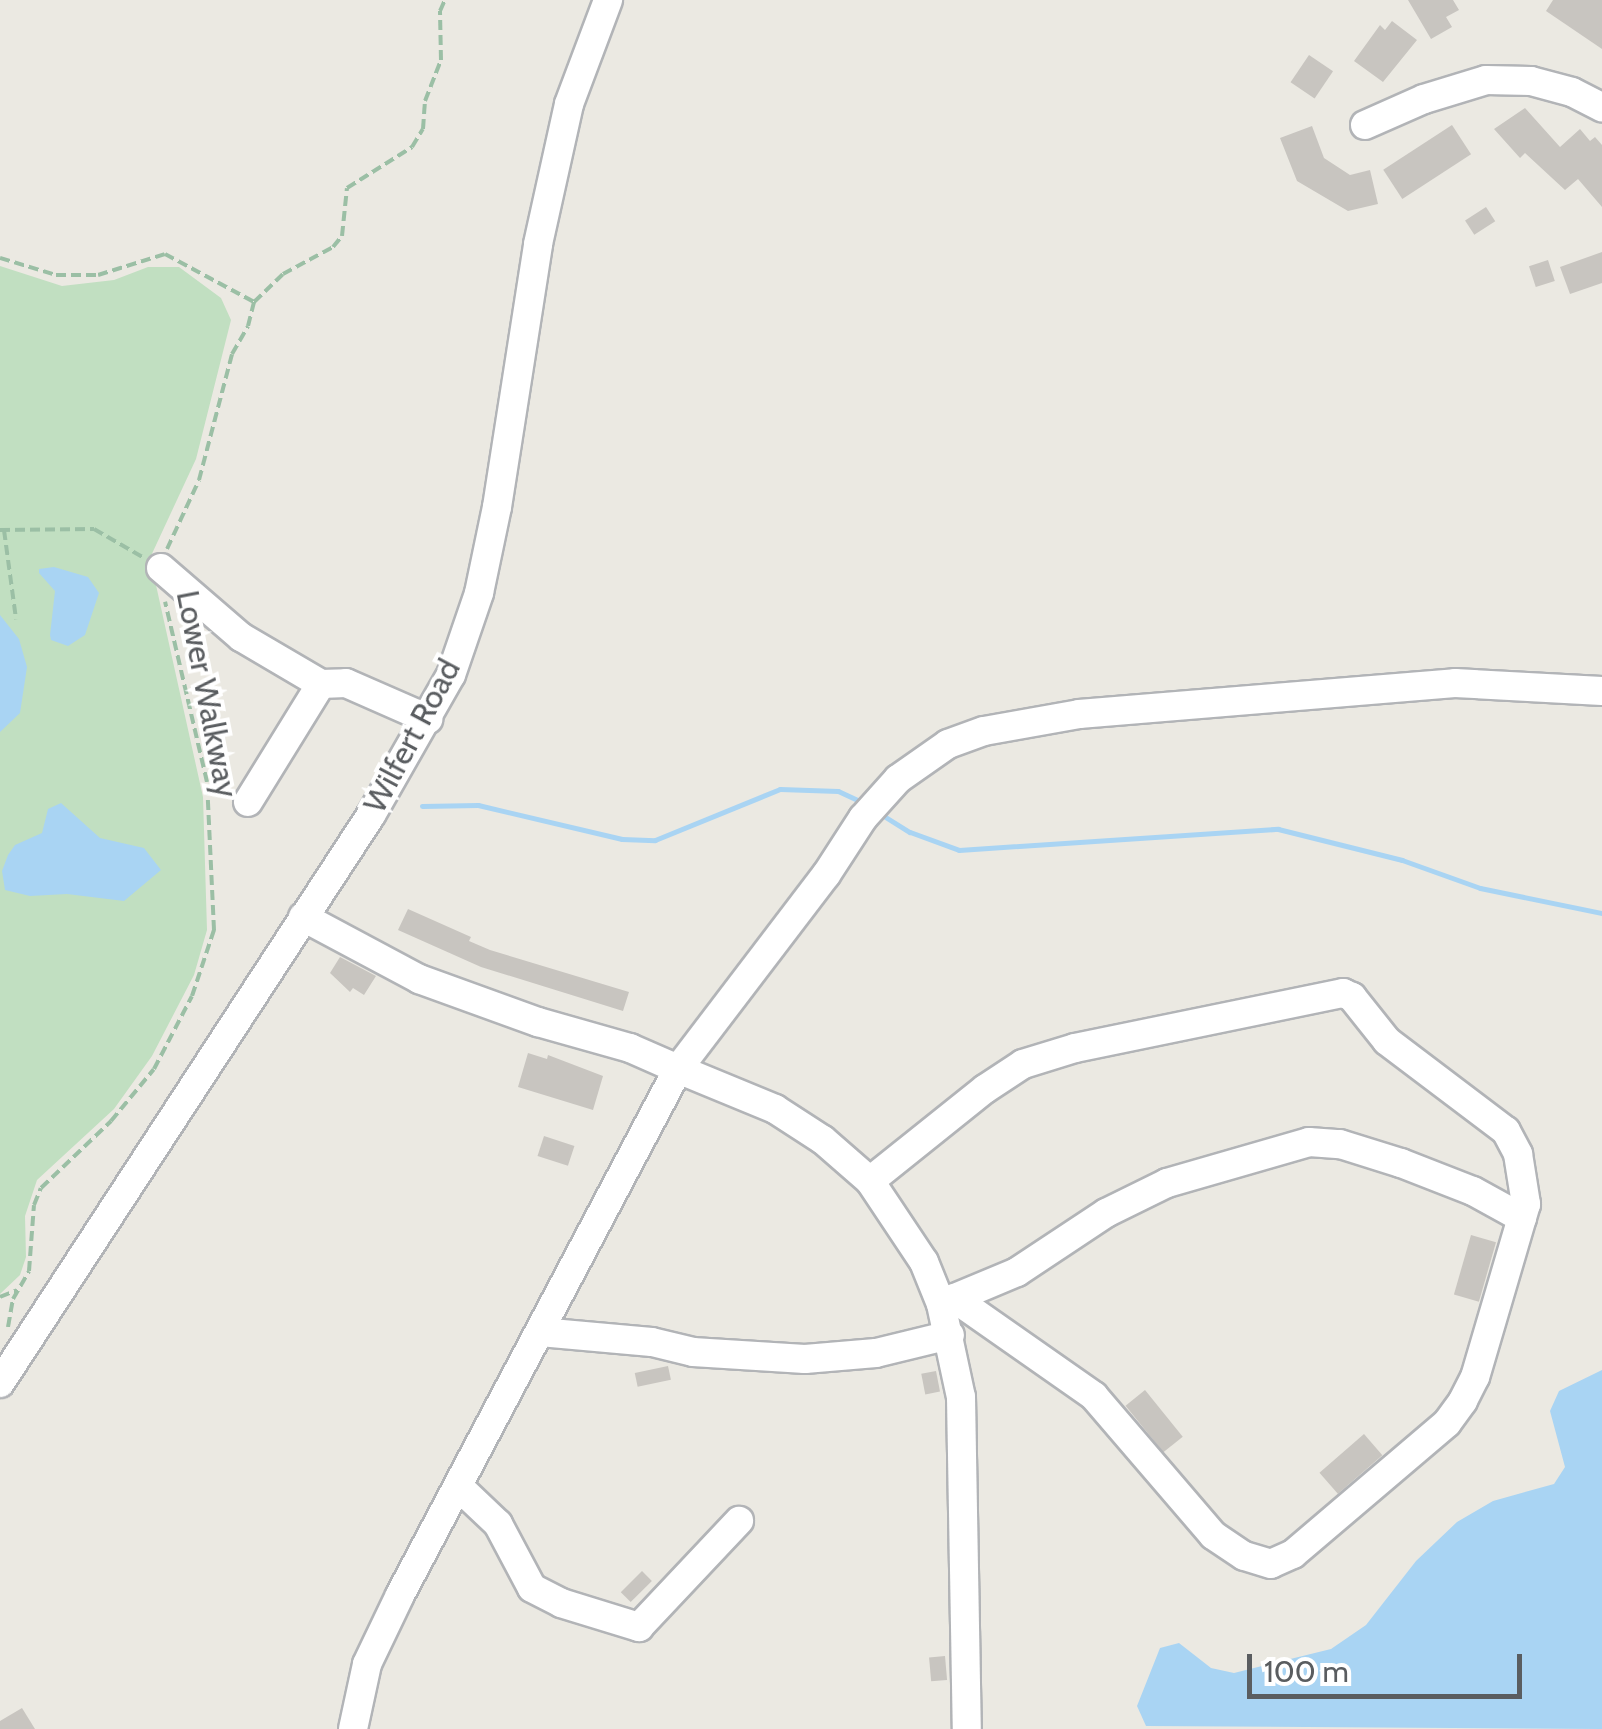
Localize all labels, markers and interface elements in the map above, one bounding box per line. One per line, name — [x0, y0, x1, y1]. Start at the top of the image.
street label: Lower Walkway — [168, 587, 246, 801]
street label: Wilfert Road — [355, 653, 469, 819]
scale bar — [1252, 1634, 1527, 1696]
text: 100 m — [1264, 1653, 1349, 1690]

